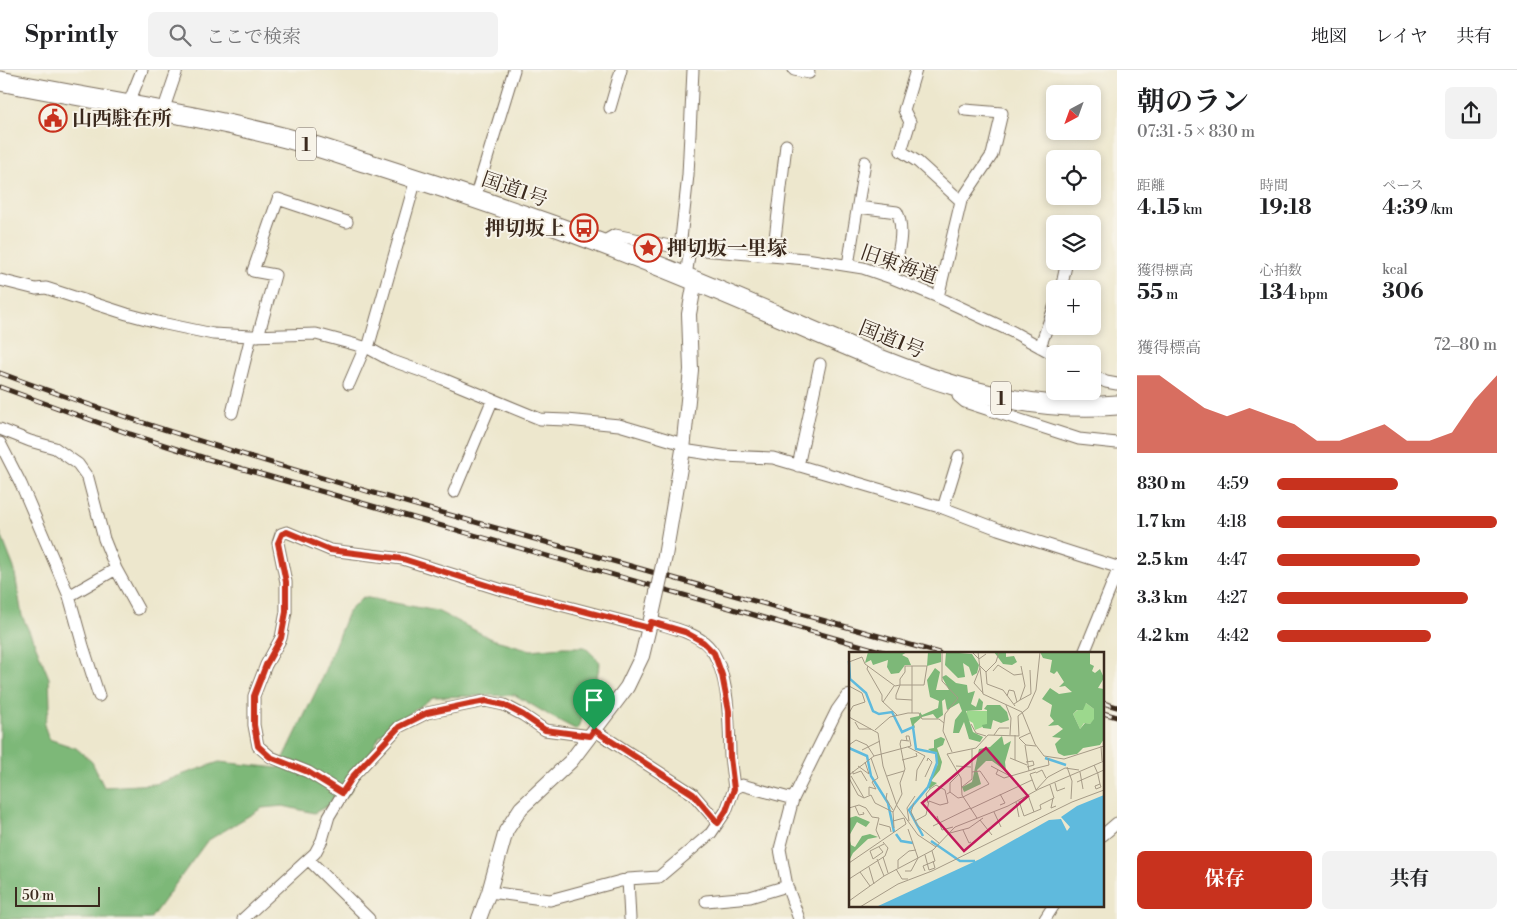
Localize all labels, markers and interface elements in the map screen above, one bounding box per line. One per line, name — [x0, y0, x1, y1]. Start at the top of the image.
search box — [148, 12, 498, 57]
text: Sprintly — [25, 20, 118, 50]
icon: search — [166, 21, 194, 49]
text: ここで検索 — [206, 25, 301, 49]
text: 地図 — [1311, 25, 1347, 48]
text: レイヤ — [1375, 25, 1428, 48]
text: 共有 — [1456, 25, 1492, 48]
north arrow — [1046, 85, 1101, 140]
map controls — [1046, 85, 1101, 400]
text: 朝のラン — [1137, 85, 1249, 120]
button: share — [1445, 87, 1497, 139]
public building icon: 山西駐在所 — [38, 103, 68, 133]
place label: 山西駐在所 — [72, 107, 172, 132]
text: 07:31 · 5 × 830 m — [1137, 122, 1255, 142]
road number: 1 — [296, 128, 316, 160]
button: locate — [1046, 150, 1101, 205]
street label: 国道1号 — [478, 167, 551, 213]
text: 距離 — [1137, 177, 1165, 195]
text: 時間 — [1260, 177, 1288, 195]
text: ペース — [1382, 177, 1424, 195]
text: 4.15 — [1137, 195, 1180, 221]
text: 19:18 — [1260, 195, 1312, 221]
text: 4:39 — [1382, 195, 1428, 221]
text: km — [1180, 201, 1203, 219]
text: /km — [1428, 201, 1453, 219]
bus stop icon: 押切坂上 — [569, 213, 599, 243]
button: layers — [1046, 215, 1101, 270]
place label: 押切坂上 — [485, 217, 565, 242]
place icon: 押切坂一里塚 — [633, 233, 663, 263]
place label: 押切坂一里塚 — [667, 237, 787, 262]
street label: 旧東海道 — [857, 241, 940, 290]
text: kcal — [1382, 261, 1408, 279]
text: 獲得標高 — [1137, 262, 1193, 280]
text: 心拍数 — [1260, 262, 1302, 280]
text: 306 — [1382, 279, 1423, 305]
button: + — [1046, 280, 1101, 335]
text: 55 — [1137, 280, 1163, 306]
text: 134 — [1260, 280, 1297, 306]
text: m — [1163, 286, 1178, 304]
text: bpm — [1297, 286, 1328, 304]
street label: 国道1号 — [855, 316, 928, 365]
text: 72–80 m — [1434, 335, 1497, 355]
text: 獲得標高 — [1137, 338, 1201, 358]
button: − — [1046, 345, 1101, 400]
road number: 1 — [991, 382, 1011, 414]
text: 830 m — [1137, 474, 1186, 494]
text: 4:59 — [1217, 474, 1249, 494]
text: 1.7 km — [1137, 512, 1186, 532]
text: 4:18 — [1217, 512, 1247, 532]
text: 2.5 km — [1137, 550, 1188, 570]
text: 4:47 — [1217, 550, 1247, 570]
text: 3.3 km — [1137, 588, 1188, 608]
text: 4:27 — [1217, 588, 1247, 608]
text: 4.2 km — [1137, 626, 1189, 646]
text: 4:42 — [1217, 626, 1249, 646]
inset map — [849, 652, 1104, 906]
pin — [573, 679, 615, 730]
icon: arrive — [580, 686, 608, 714]
button: 保存 — [1137, 851, 1312, 909]
button: 共有 — [1322, 851, 1497, 909]
scale bar — [15, 884, 100, 907]
text: 50 m — [22, 887, 54, 905]

